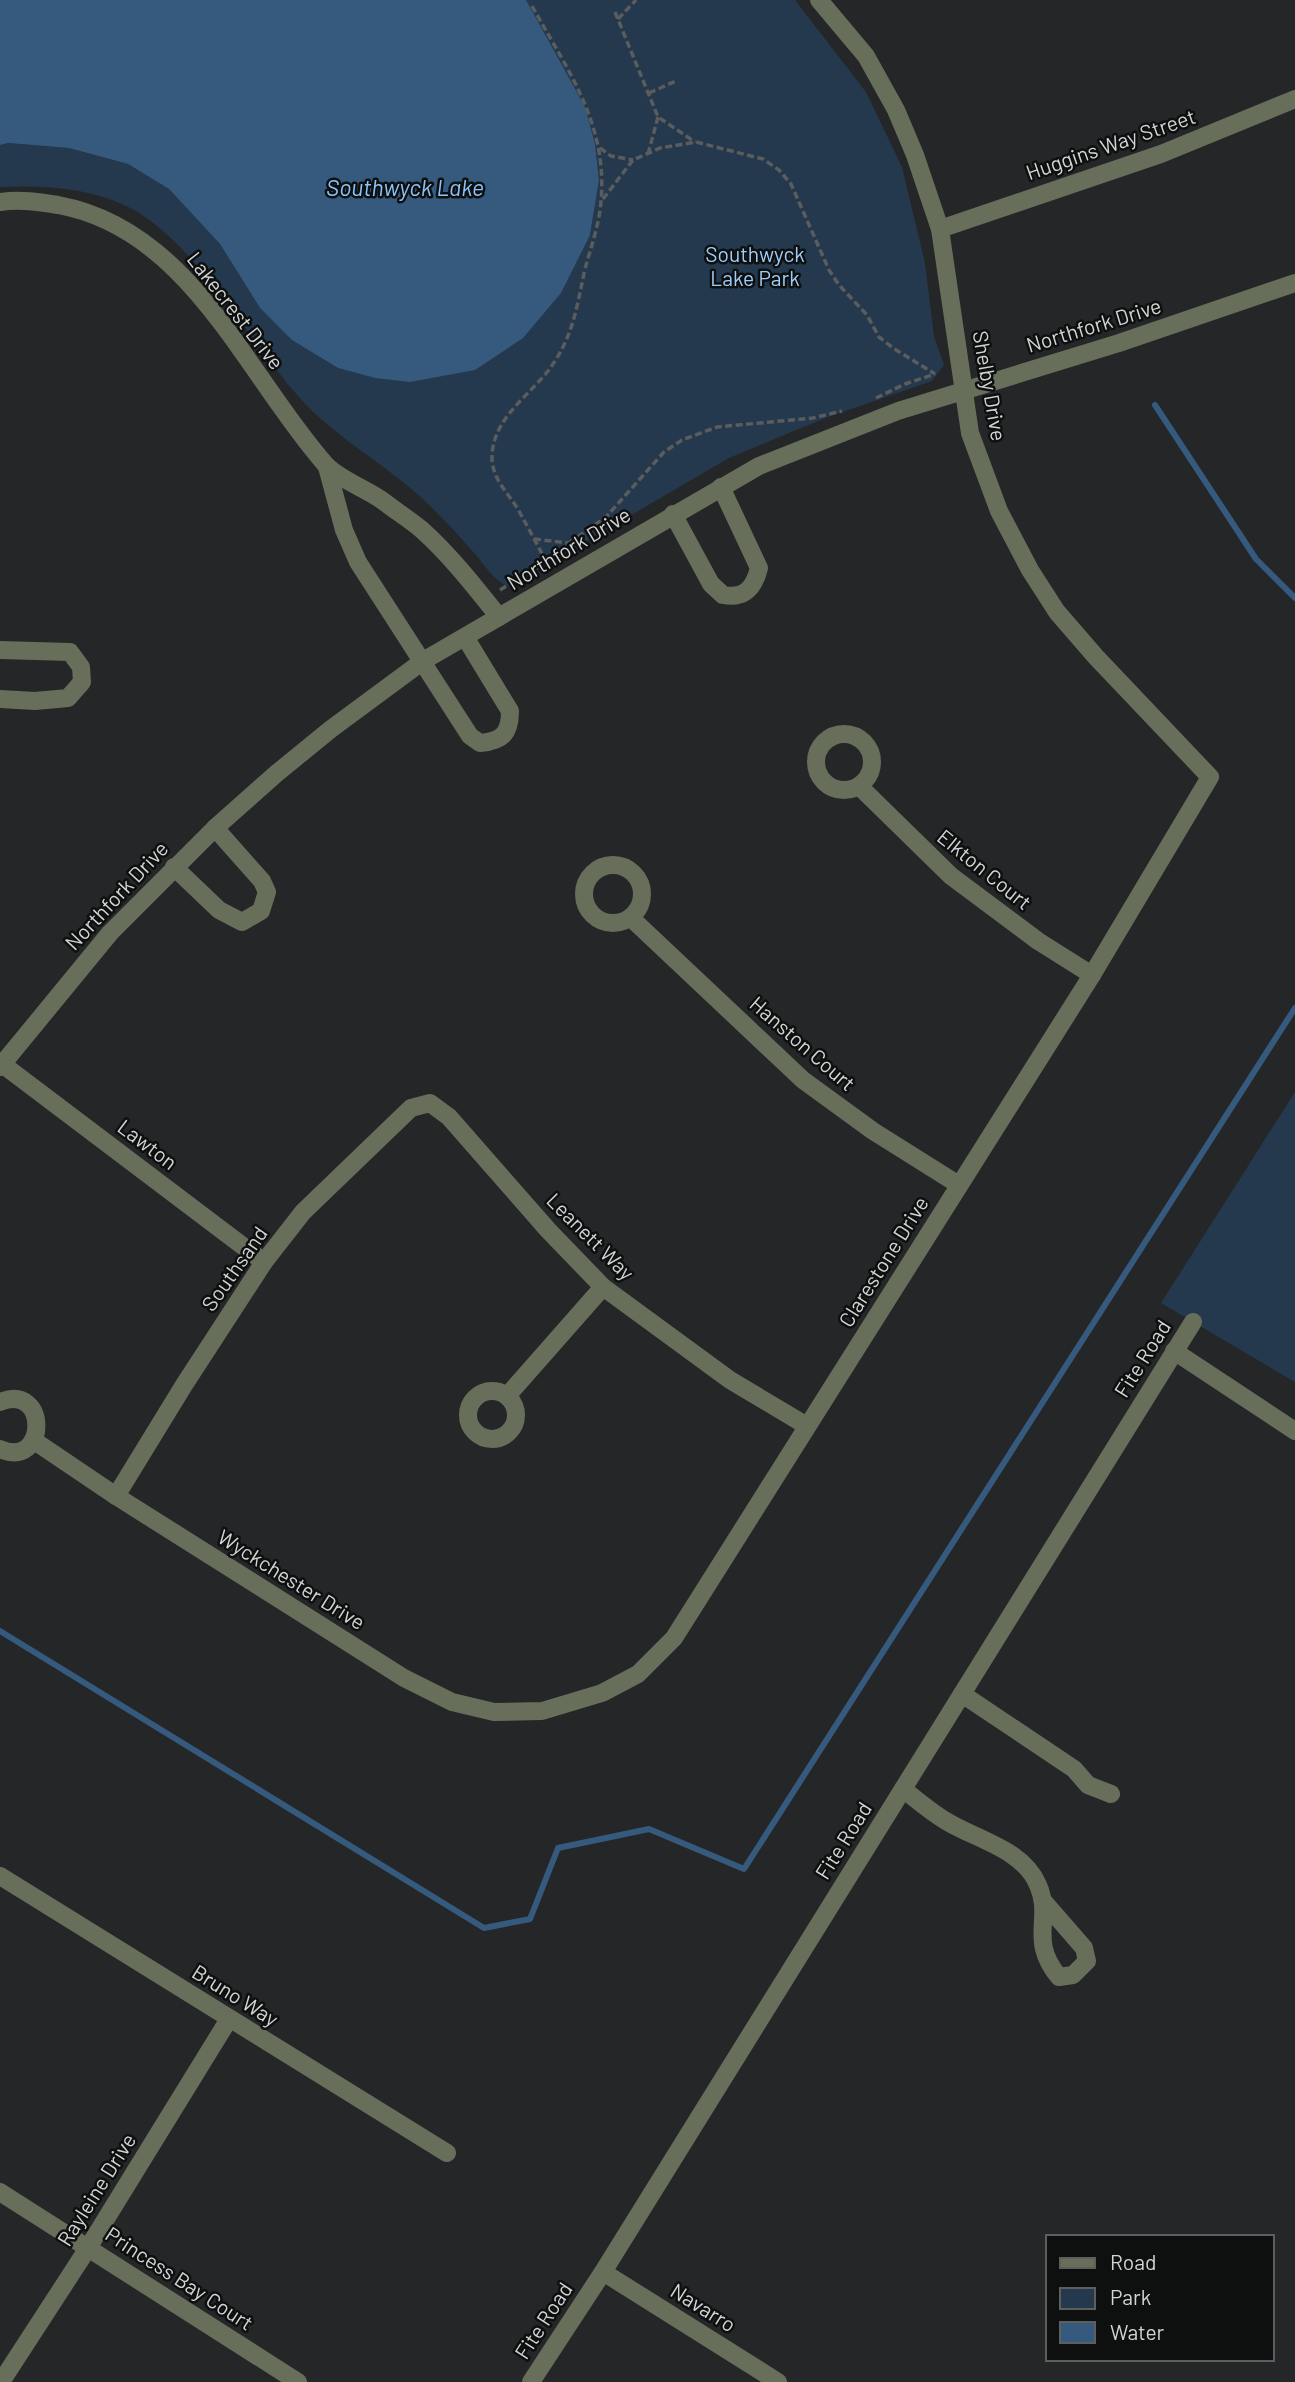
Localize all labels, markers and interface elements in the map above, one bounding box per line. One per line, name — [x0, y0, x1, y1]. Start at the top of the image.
street label: Huggins Way Street — [1022, 103, 1199, 184]
water label: Southwyck Lake — [326, 173, 484, 201]
park label: Southwyck Lake Park — [705, 241, 805, 290]
street label: Lakecrest Drive — [183, 246, 290, 374]
street label: Northfork Drive — [1023, 292, 1164, 357]
street label: Shelby Drive — [968, 329, 1012, 443]
street label: Northfork Drive — [502, 501, 635, 594]
street label: Elkton Court — [933, 823, 1037, 914]
street label: Northfork Drive — [59, 835, 173, 955]
street label: Hanston Court — [745, 990, 861, 1095]
street label: Lawton — [113, 1113, 182, 1174]
street label: Leanett Way — [542, 1187, 640, 1285]
street label: Clarestone Drive — [833, 1191, 933, 1331]
street label: Southsand — [196, 1221, 272, 1315]
street label: Fite Road — [1108, 1315, 1175, 1401]
street label: Wyckchester Drive — [214, 1523, 370, 1634]
street label: Fite Road — [809, 1797, 876, 1883]
street label: Bruno Way — [188, 1959, 284, 2031]
street label: Rayleine Drive — [51, 2128, 140, 2250]
street label: Princess Bay Court — [101, 2221, 258, 2335]
legend — [1046, 2235, 1274, 2361]
text: Road — [1110, 2249, 1156, 2274]
street label: Fite Road — [509, 2277, 577, 2363]
street label: Navarro — [667, 2277, 741, 2336]
text: Park — [1110, 2284, 1151, 2309]
text: Water — [1110, 2319, 1165, 2344]

